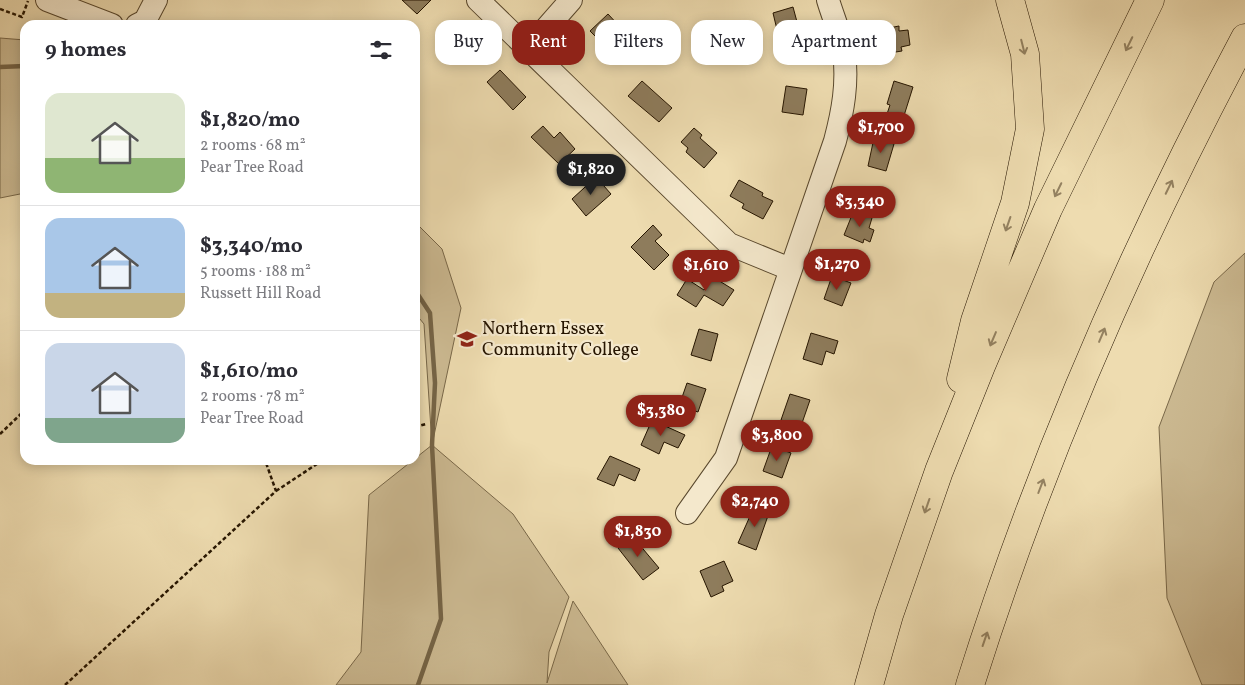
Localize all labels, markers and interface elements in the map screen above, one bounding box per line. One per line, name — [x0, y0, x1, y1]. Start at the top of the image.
chip: Buy — [435, 20, 502, 65]
chip: Rent — [512, 20, 585, 65]
chip: Filters — [595, 20, 681, 65]
chip: New — [691, 20, 763, 65]
chip: Apartment — [773, 20, 896, 65]
text: 9 homes — [45, 36, 126, 65]
icon: filters — [367, 36, 395, 64]
one-way arrow — [1124, 36, 1133, 51]
one-way arrow — [1019, 39, 1028, 55]
text: $1,820/mo — [200, 106, 300, 135]
pin: $1,700 — [840, 112, 922, 154]
icon: home — [85, 113, 145, 173]
text: $1,700 — [858, 117, 904, 139]
text: 2 rooms · 68 m² — [200, 135, 306, 157]
pin: $1,820 — [550, 154, 632, 196]
text: Pear Tree Road — [200, 157, 304, 179]
text: $1,820 — [568, 159, 614, 181]
one-way arrow — [1164, 180, 1174, 195]
one-way arrow — [1052, 182, 1062, 197]
pin: $3,340 — [819, 186, 901, 228]
text: $3,340 — [836, 191, 884, 213]
one-way arrow — [1003, 216, 1012, 231]
text: $3,340/mo — [200, 232, 303, 261]
icon: home — [85, 238, 145, 298]
pin: $1,270 — [796, 248, 878, 291]
pin: $1,610 — [665, 250, 747, 292]
text: $1,270 — [814, 254, 860, 276]
text: $1,610 — [683, 255, 729, 277]
text: 5 rooms · 188 m² — [200, 261, 311, 283]
text: Russett Hill Road — [200, 283, 321, 305]
place label: Northern Essex Community College — [482, 317, 639, 363]
school or university icon: Northern Essex Community College — [456, 328, 478, 350]
one-way arrow — [1098, 328, 1108, 343]
one-way arrow — [987, 331, 997, 346]
text: $1,610/mo — [200, 357, 298, 386]
icon: home — [85, 363, 145, 423]
text: 2 rooms · 78 m² — [200, 386, 305, 408]
pin: $3,380 — [620, 394, 702, 437]
text: $3,380 — [637, 400, 685, 422]
text: Pear Tree Road — [200, 408, 304, 430]
pin: $3,800 — [736, 420, 818, 462]
text: $3,800 — [752, 425, 802, 447]
one-way arrow — [1037, 479, 1046, 494]
pin: $2,740 — [714, 486, 796, 528]
text: $2,740 — [732, 491, 779, 513]
one-way arrow — [922, 498, 931, 514]
pin: $1,830 — [597, 516, 679, 558]
text: $1,830 — [615, 521, 661, 543]
one-way arrow — [981, 631, 990, 647]

